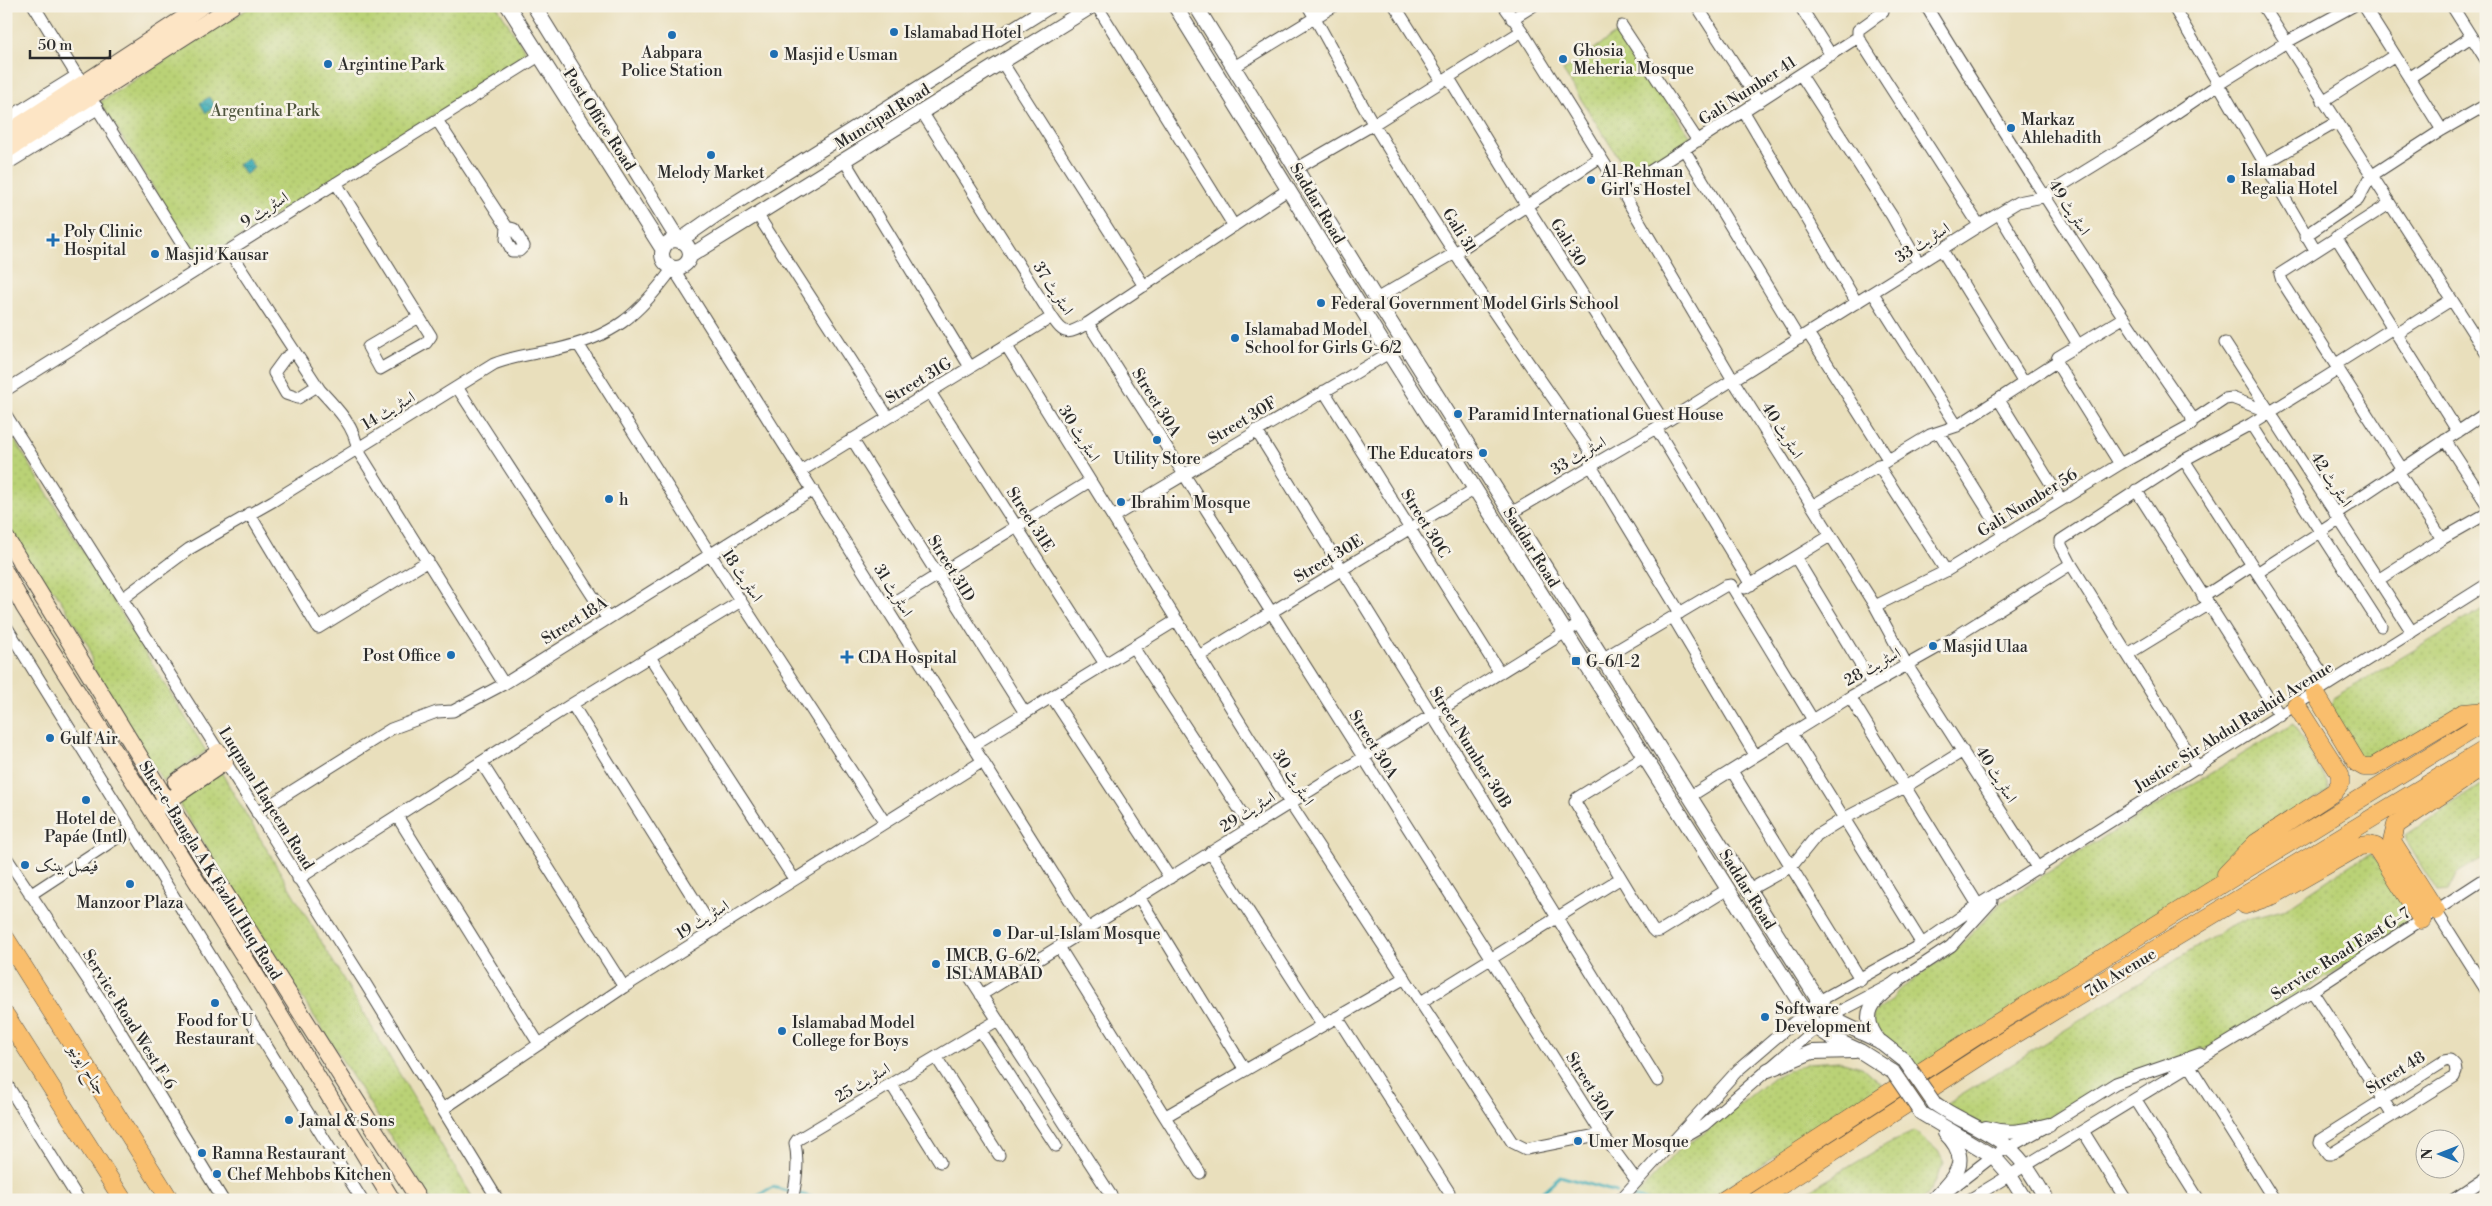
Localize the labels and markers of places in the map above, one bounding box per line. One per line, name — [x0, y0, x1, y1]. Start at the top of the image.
place label: Islamabad Hotel — [904, 23, 1022, 43]
marker: Islamabad Hotel — [888, 26, 900, 38]
marker: Aabpara Police Station — [666, 29, 678, 41]
place label: Ghosia Meheria Mosque — [1573, 41, 1694, 79]
place label: Aabpara Police Station — [622, 43, 723, 81]
place label: Masjid e Usman — [784, 45, 898, 65]
marker: Masjid e Usman — [768, 48, 780, 60]
marker: Ghosia Meheria Mosque — [1557, 53, 1569, 65]
place label: Argintine Park — [337, 55, 446, 75]
marker: Argintine Park — [322, 58, 334, 70]
place label: Markaz Ahlehadith — [2020, 110, 2102, 148]
marker: Markaz Ahlehadith — [2005, 122, 2017, 134]
marker: Melody Market — [705, 149, 717, 161]
place label: Islamabad Regalia Hotel — [2241, 161, 2338, 199]
place label: Al-Rehman Girl's Hostel — [1600, 162, 1691, 200]
place label: Melody Market — [657, 163, 765, 183]
marker: Islamabad Regalia Hotel — [2225, 173, 2237, 185]
marker: Al-Rehman Girl's Hostel — [1585, 174, 1597, 186]
place label: Poly Clinic Hospital — [64, 222, 143, 260]
marker: Poly Clinic Hospital — [46, 233, 60, 247]
place label: Masjid Kausar — [165, 245, 269, 265]
marker: Masjid Kausar — [149, 248, 161, 260]
place label: Federal Government Model Girls School — [1331, 294, 1619, 314]
marker: Federal Government Model Girls School — [1315, 297, 1327, 309]
place label: Islamabad Model School for Girls G-6/2 — [1245, 320, 1402, 358]
marker: Islamabad Model School for Girls G-6/2 — [1229, 332, 1241, 344]
place label: Paramid International Guest House — [1468, 405, 1724, 425]
marker: Paramid International Guest House — [1452, 408, 1464, 420]
marker: Utility Store — [1151, 434, 1163, 446]
place label: The Educators — [1367, 444, 1473, 464]
marker: The Educators — [1477, 447, 1489, 459]
place label: Utility Store — [1113, 449, 1201, 469]
place label: h — [619, 490, 629, 510]
marker: h — [603, 493, 615, 505]
place label: Ibrahim Mosque — [1131, 493, 1251, 513]
marker: Ibrahim Mosque — [1115, 496, 1127, 508]
place label: Masjid Ulaa — [1943, 637, 2029, 657]
marker: Masjid Ulaa — [1927, 640, 1939, 652]
place label: Post Office — [363, 646, 441, 666]
place label: CDA Hospital — [858, 648, 957, 668]
marker: Post Office — [445, 649, 457, 661]
marker: CDA Hospital — [840, 650, 854, 664]
place label: G-6/1-2 — [1586, 652, 1640, 672]
marker: G-6/1-2 — [1570, 655, 1582, 667]
place label: Gulf Air — [60, 729, 118, 749]
marker: Gulf Air — [44, 732, 56, 744]
marker: Hotel de Papáe (Intl) — [80, 794, 92, 806]
place label: Hotel de Papáe (Intl) — [44, 809, 128, 847]
place label: فیصل بینک — [35, 856, 98, 877]
marker: فیصل بینک — [19, 859, 31, 871]
marker: Manzoor Plaza — [124, 878, 136, 890]
place label: Manzoor Plaza — [76, 893, 185, 913]
place label: Dar-ul-Islam Mosque — [1007, 924, 1161, 944]
marker: Dar-ul-Islam Mosque — [991, 927, 1003, 939]
place label: IMCB, G-6/2, ISLAMABAD — [946, 946, 1043, 984]
marker: IMCB, G-6/2, ISLAMABAD — [930, 958, 942, 970]
marker: Food for U Restaurant — [209, 997, 221, 1009]
place label: Software Development — [1775, 999, 1872, 1037]
place label: Food for U Restaurant — [175, 1011, 255, 1049]
marker: Software Development — [1759, 1011, 1771, 1023]
place label: Islamabad Model College for Boys — [792, 1013, 915, 1051]
marker: Islamabad Model College for Boys — [776, 1025, 788, 1037]
place label: Jamal & Sons — [298, 1111, 395, 1131]
marker: Jamal & Sons — [283, 1114, 295, 1126]
place label: Umer Mosque — [1588, 1132, 1689, 1152]
marker: Umer Mosque — [1572, 1135, 1584, 1147]
place label: Ramna Restaurant — [212, 1144, 346, 1164]
marker: Ramna Restaurant — [196, 1147, 208, 1159]
place label: Chef Mehbobs Kitchen — [227, 1165, 392, 1185]
marker: Chef Mehbobs Kitchen — [211, 1168, 223, 1180]

